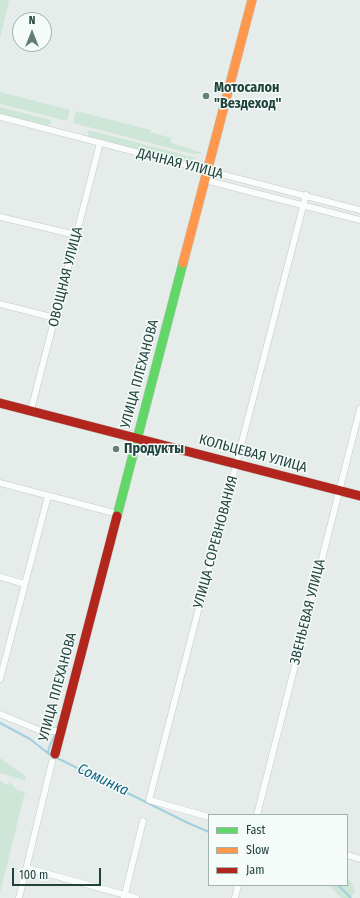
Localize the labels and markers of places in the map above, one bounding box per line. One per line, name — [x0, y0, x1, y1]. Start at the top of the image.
place label: Мотосалон "Вездеход" — [214, 80, 281, 112]
marker: Мотосалон "Вездеход" — [201, 91, 211, 101]
place label: Продукты — [124, 441, 184, 457]
marker: Продукты — [111, 444, 121, 454]

